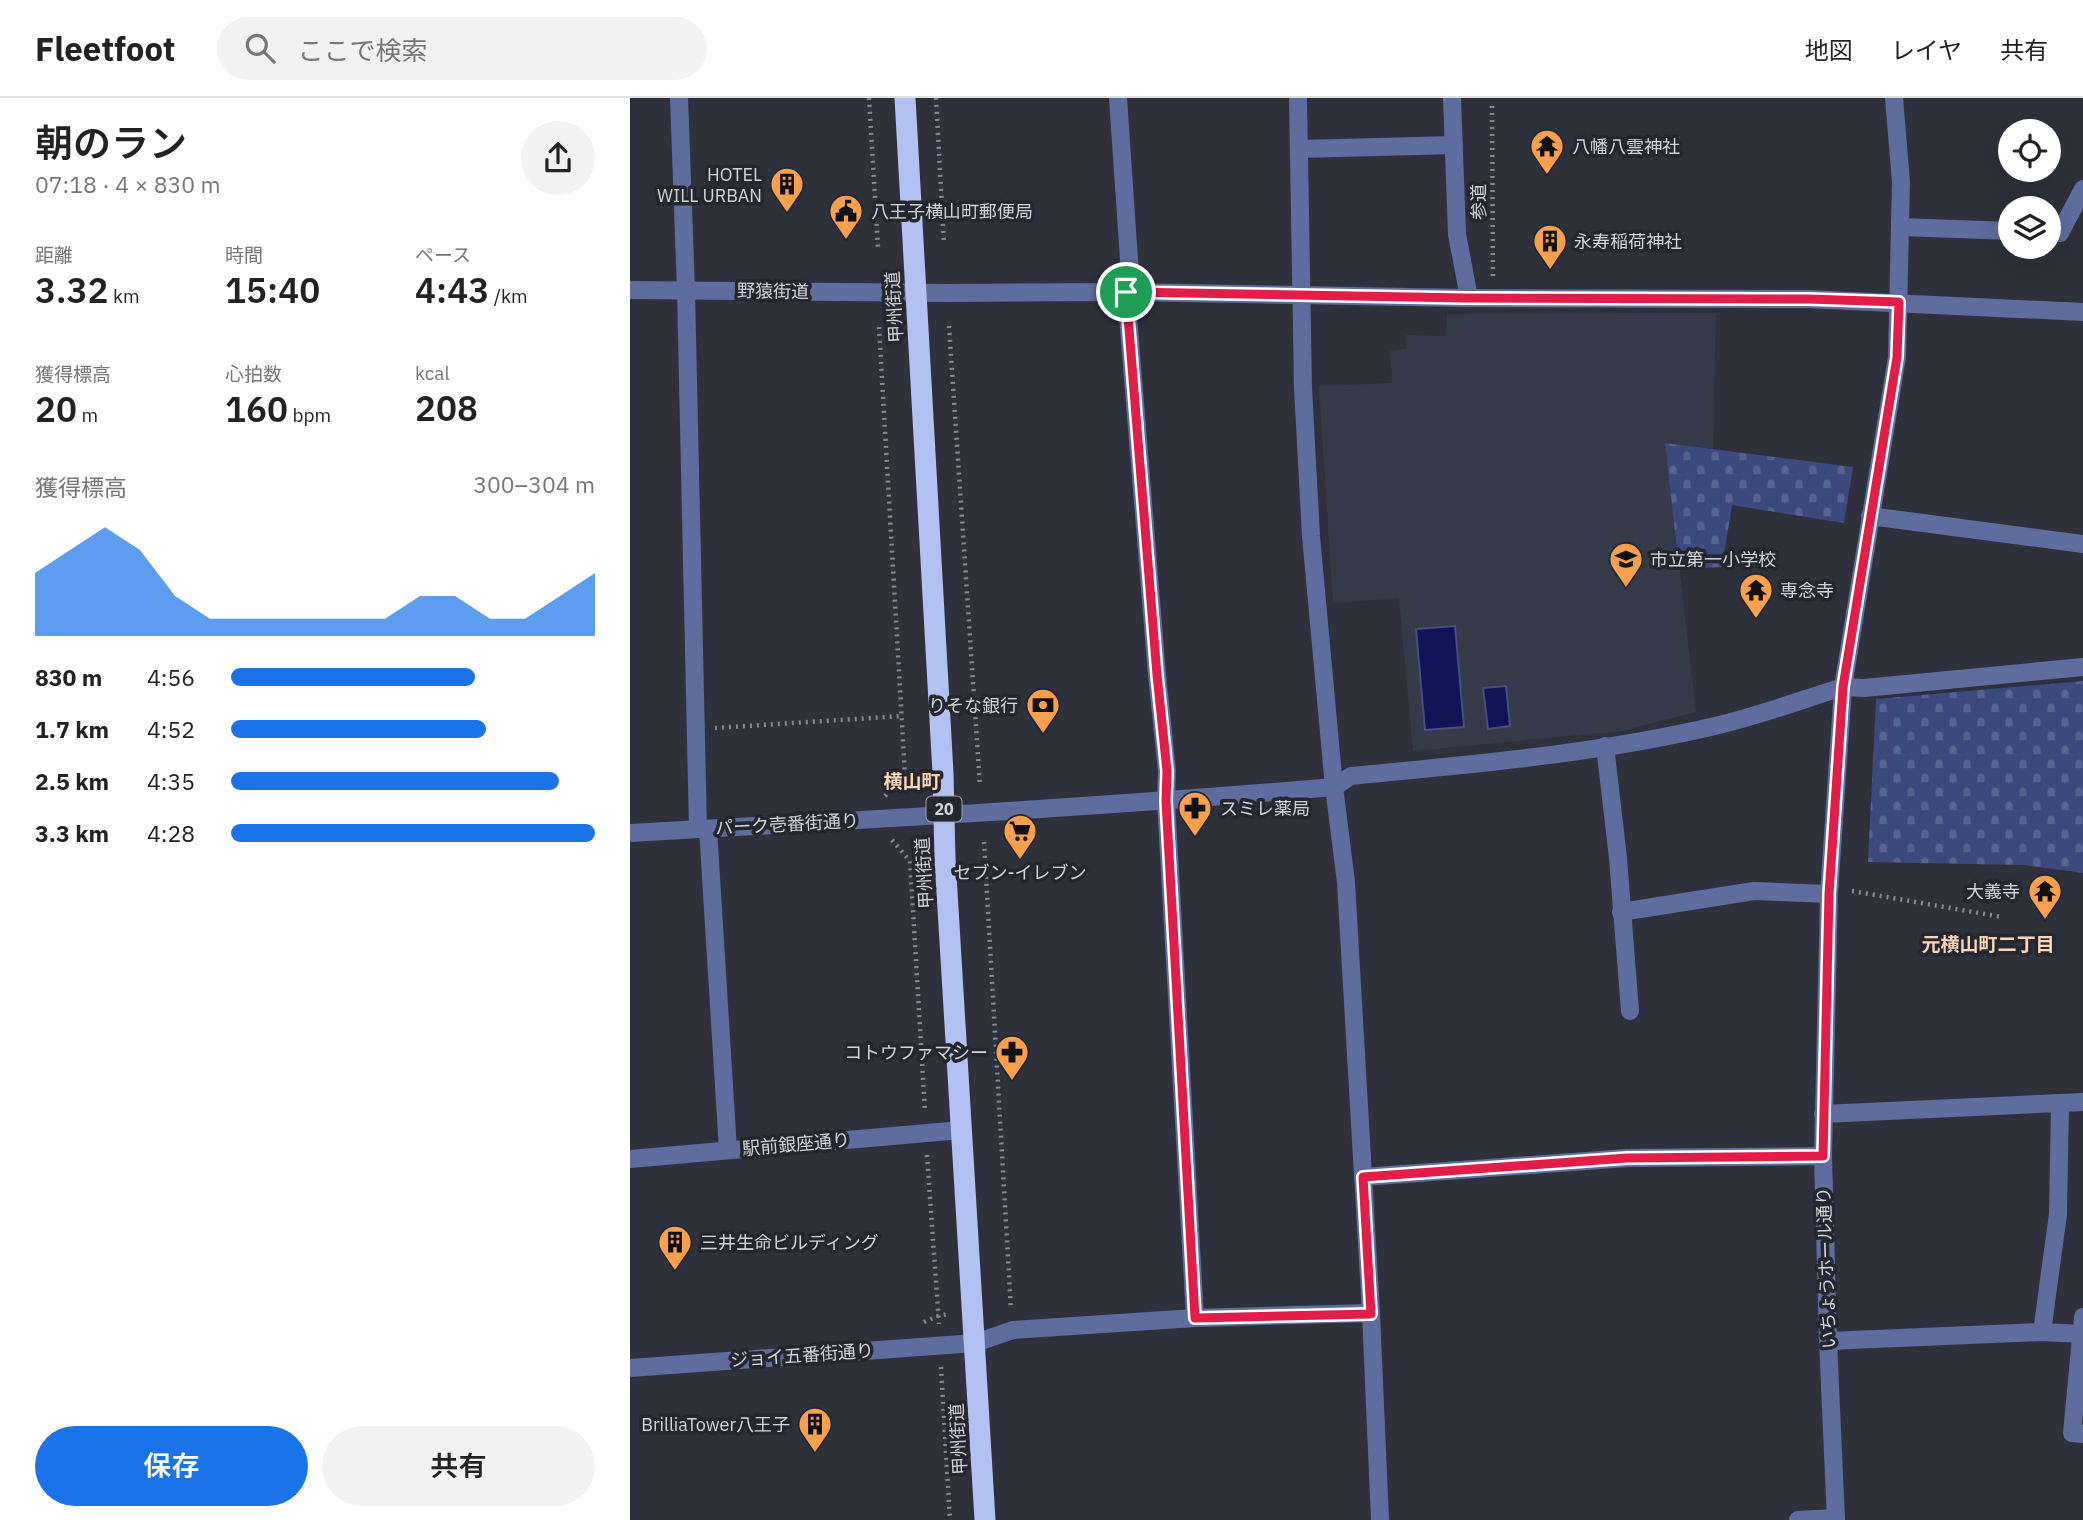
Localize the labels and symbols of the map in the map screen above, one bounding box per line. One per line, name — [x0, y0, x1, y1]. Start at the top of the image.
temple icon: 八幡八雲神社 — [1528, 127, 1566, 176]
place label: 八幡八雲神社 — [1572, 135, 1680, 158]
place label: HOTEL WILL URBAN — [657, 163, 762, 207]
building icon: HOTEL WILL URBAN — [768, 165, 806, 214]
street label: 参道 — [1467, 184, 1490, 220]
public building icon: 八王子横山町郵便局 — [827, 192, 865, 241]
place label: 八王子横山町郵便局 — [871, 200, 1033, 223]
building icon: 永寿稲荷神社 — [1531, 222, 1569, 271]
place label: 永寿稲荷神社 — [1574, 230, 1682, 253]
pin — [1096, 262, 1156, 322]
street label: 甲州街道 — [881, 270, 907, 344]
street label: 野猿街道 — [737, 279, 809, 303]
school or university icon: 市立第一小学校 — [1607, 540, 1645, 589]
place label: 市立第一小学校 — [1650, 548, 1776, 571]
temple icon: 専念寺 — [1737, 571, 1775, 620]
place label: 専念寺 — [1780, 579, 1834, 602]
bank icon: りそな銀行 — [1024, 686, 1062, 735]
place label: りそな銀行 — [928, 694, 1018, 717]
district label: 横山町 — [883, 769, 941, 793]
pharmacy icon: スミレ薬局 — [1176, 789, 1214, 838]
road number: 20 — [926, 796, 962, 822]
place label: スミレ薬局 — [1220, 797, 1310, 820]
street label: パーク壱番街通り — [714, 809, 860, 839]
supermarket icon: セブン-イレブン — [1001, 812, 1039, 861]
street label: 甲州街道 — [911, 836, 937, 910]
place label: セブン-イレブン — [953, 861, 1087, 884]
temple icon: 大義寺 — [2026, 872, 2064, 921]
place label: 大義寺 — [1966, 880, 2020, 903]
district label: 元横山町二丁目 — [1921, 932, 2055, 956]
pharmacy icon: コトウファマシー — [993, 1033, 1031, 1082]
place label: コトウファマシー — [844, 1041, 988, 1064]
street label: 駅前銀座通り — [741, 1128, 851, 1160]
street label: いちょうホール通り — [1812, 1187, 1840, 1349]
building icon: 三井生命ビルディング — [656, 1223, 694, 1272]
place label: 三井生命ビルディング — [700, 1231, 879, 1254]
street label: ジョイ五番街通り — [729, 1339, 875, 1371]
street label: 甲州街道 — [945, 1402, 971, 1476]
building icon: BrilliaTower八王子 — [796, 1405, 834, 1454]
place label: BrilliaTower八王子 — [641, 1413, 790, 1436]

